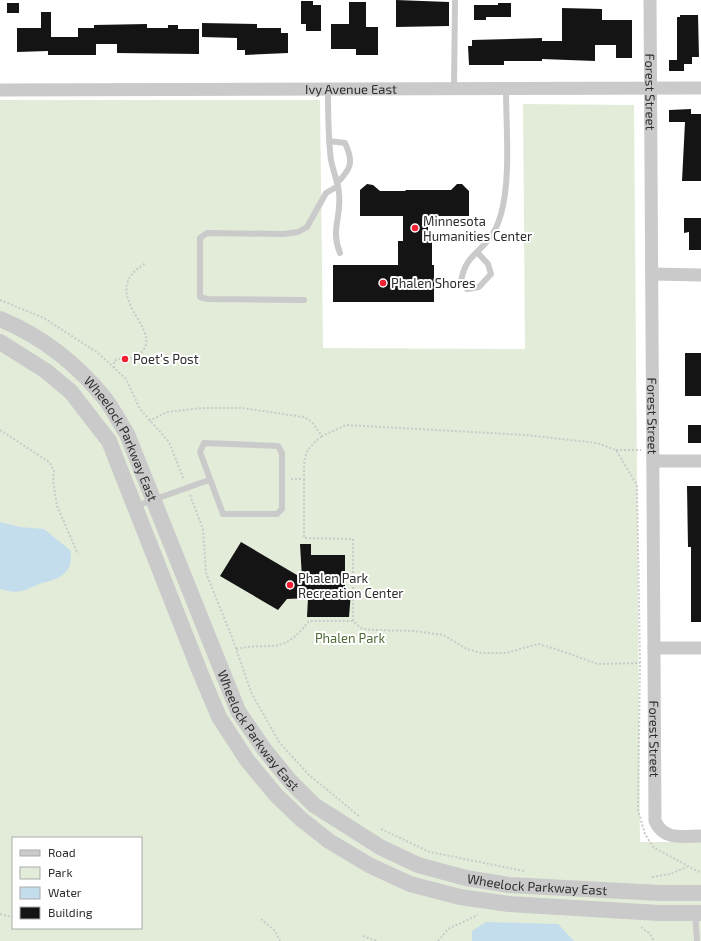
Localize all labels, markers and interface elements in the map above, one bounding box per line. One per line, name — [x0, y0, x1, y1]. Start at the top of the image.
street label: Forest Street — [642, 54, 659, 131]
street label: Ivy Avenue East — [305, 81, 397, 97]
place label: Minnesota Humanities Center — [423, 213, 532, 244]
marker: Minnesota Humanities Center — [410, 223, 420, 233]
place label: Phalen Shores — [391, 275, 476, 291]
marker: Phalen Shores — [378, 278, 388, 288]
place label: Poet's Post — [133, 351, 199, 367]
marker: Poet's Post — [120, 354, 130, 364]
street label: Wheelock Parkway East — [81, 373, 161, 504]
street label: Forest Street — [644, 378, 661, 455]
place label: Phalen Park Recreation Center — [298, 570, 404, 601]
marker: Phalen Park Recreation Center — [285, 580, 295, 590]
park label: Phalen Park — [315, 630, 385, 646]
street label: Wheelock Parkway East — [214, 668, 303, 794]
street label: Forest Street — [646, 701, 663, 778]
legend — [12, 837, 142, 929]
text: Road — [48, 845, 76, 859]
text: Park — [48, 865, 73, 879]
street label: Wheelock Parkway East — [466, 870, 608, 898]
text: Water — [48, 885, 82, 899]
text: Building — [48, 905, 93, 919]

